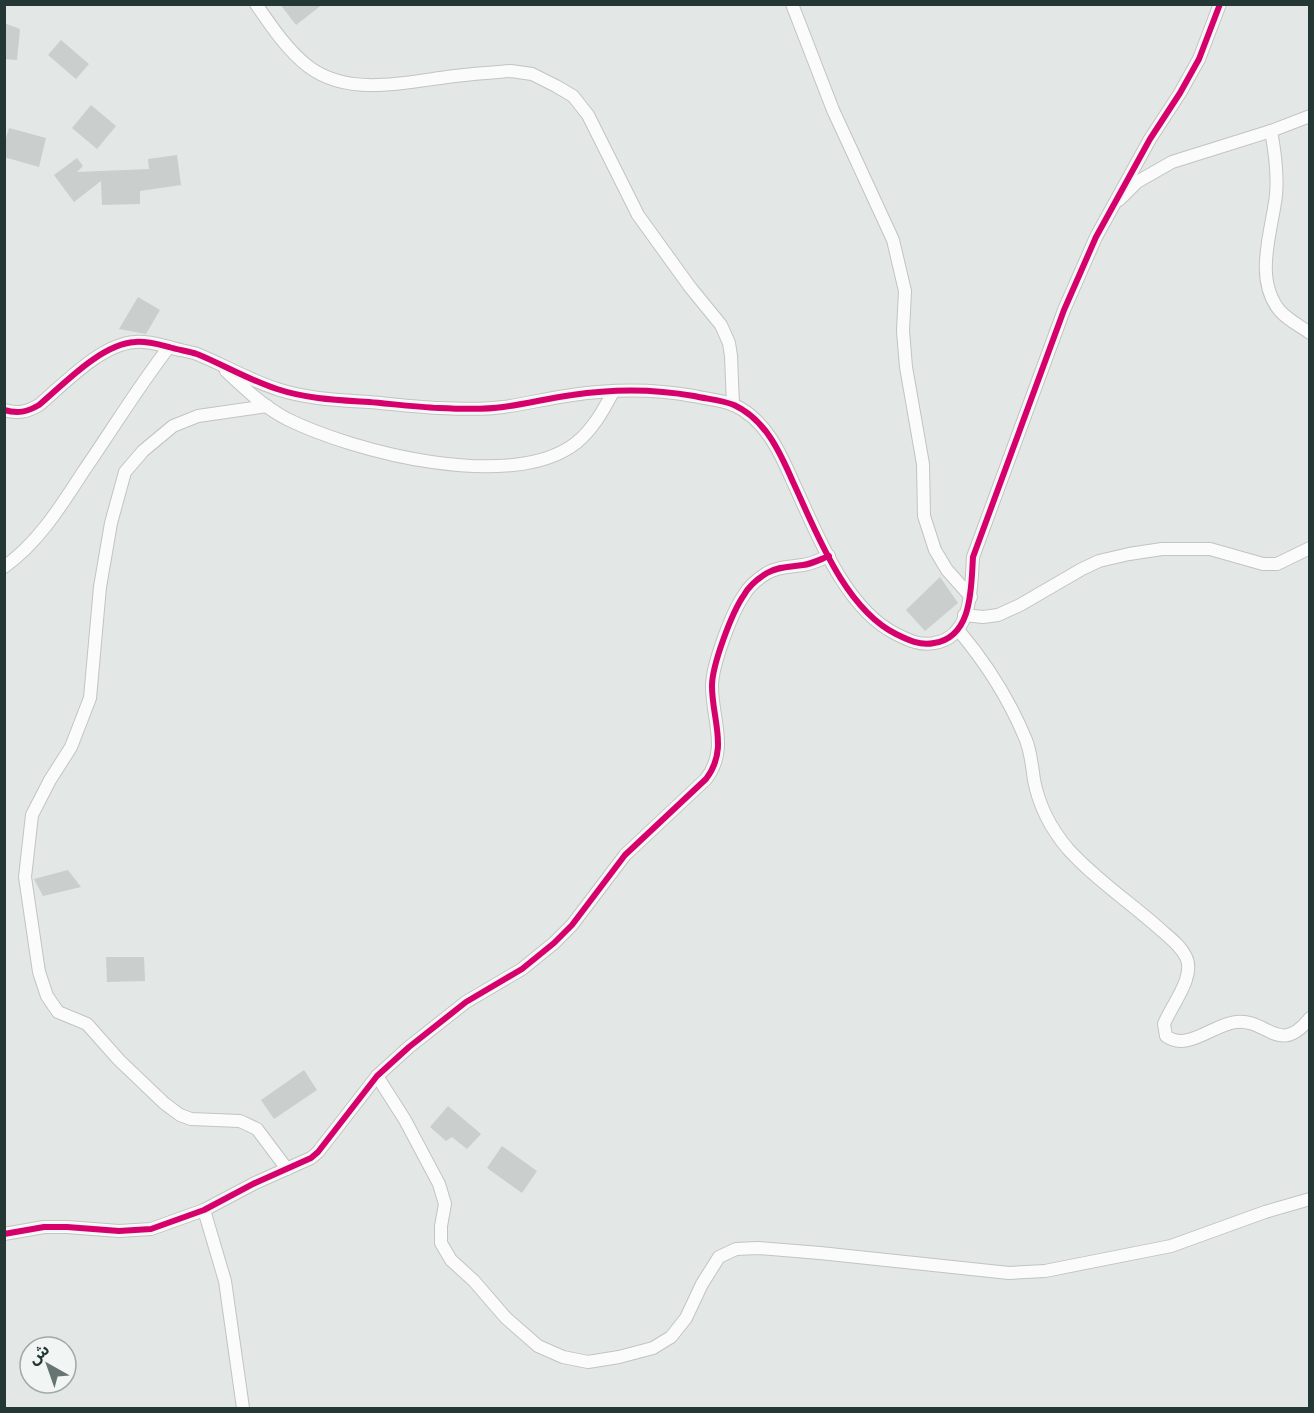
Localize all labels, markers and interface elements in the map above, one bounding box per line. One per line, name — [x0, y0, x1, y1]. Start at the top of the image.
north arrow — [18, 1335, 78, 1395]
text: ش — [25, 1340, 53, 1368]

